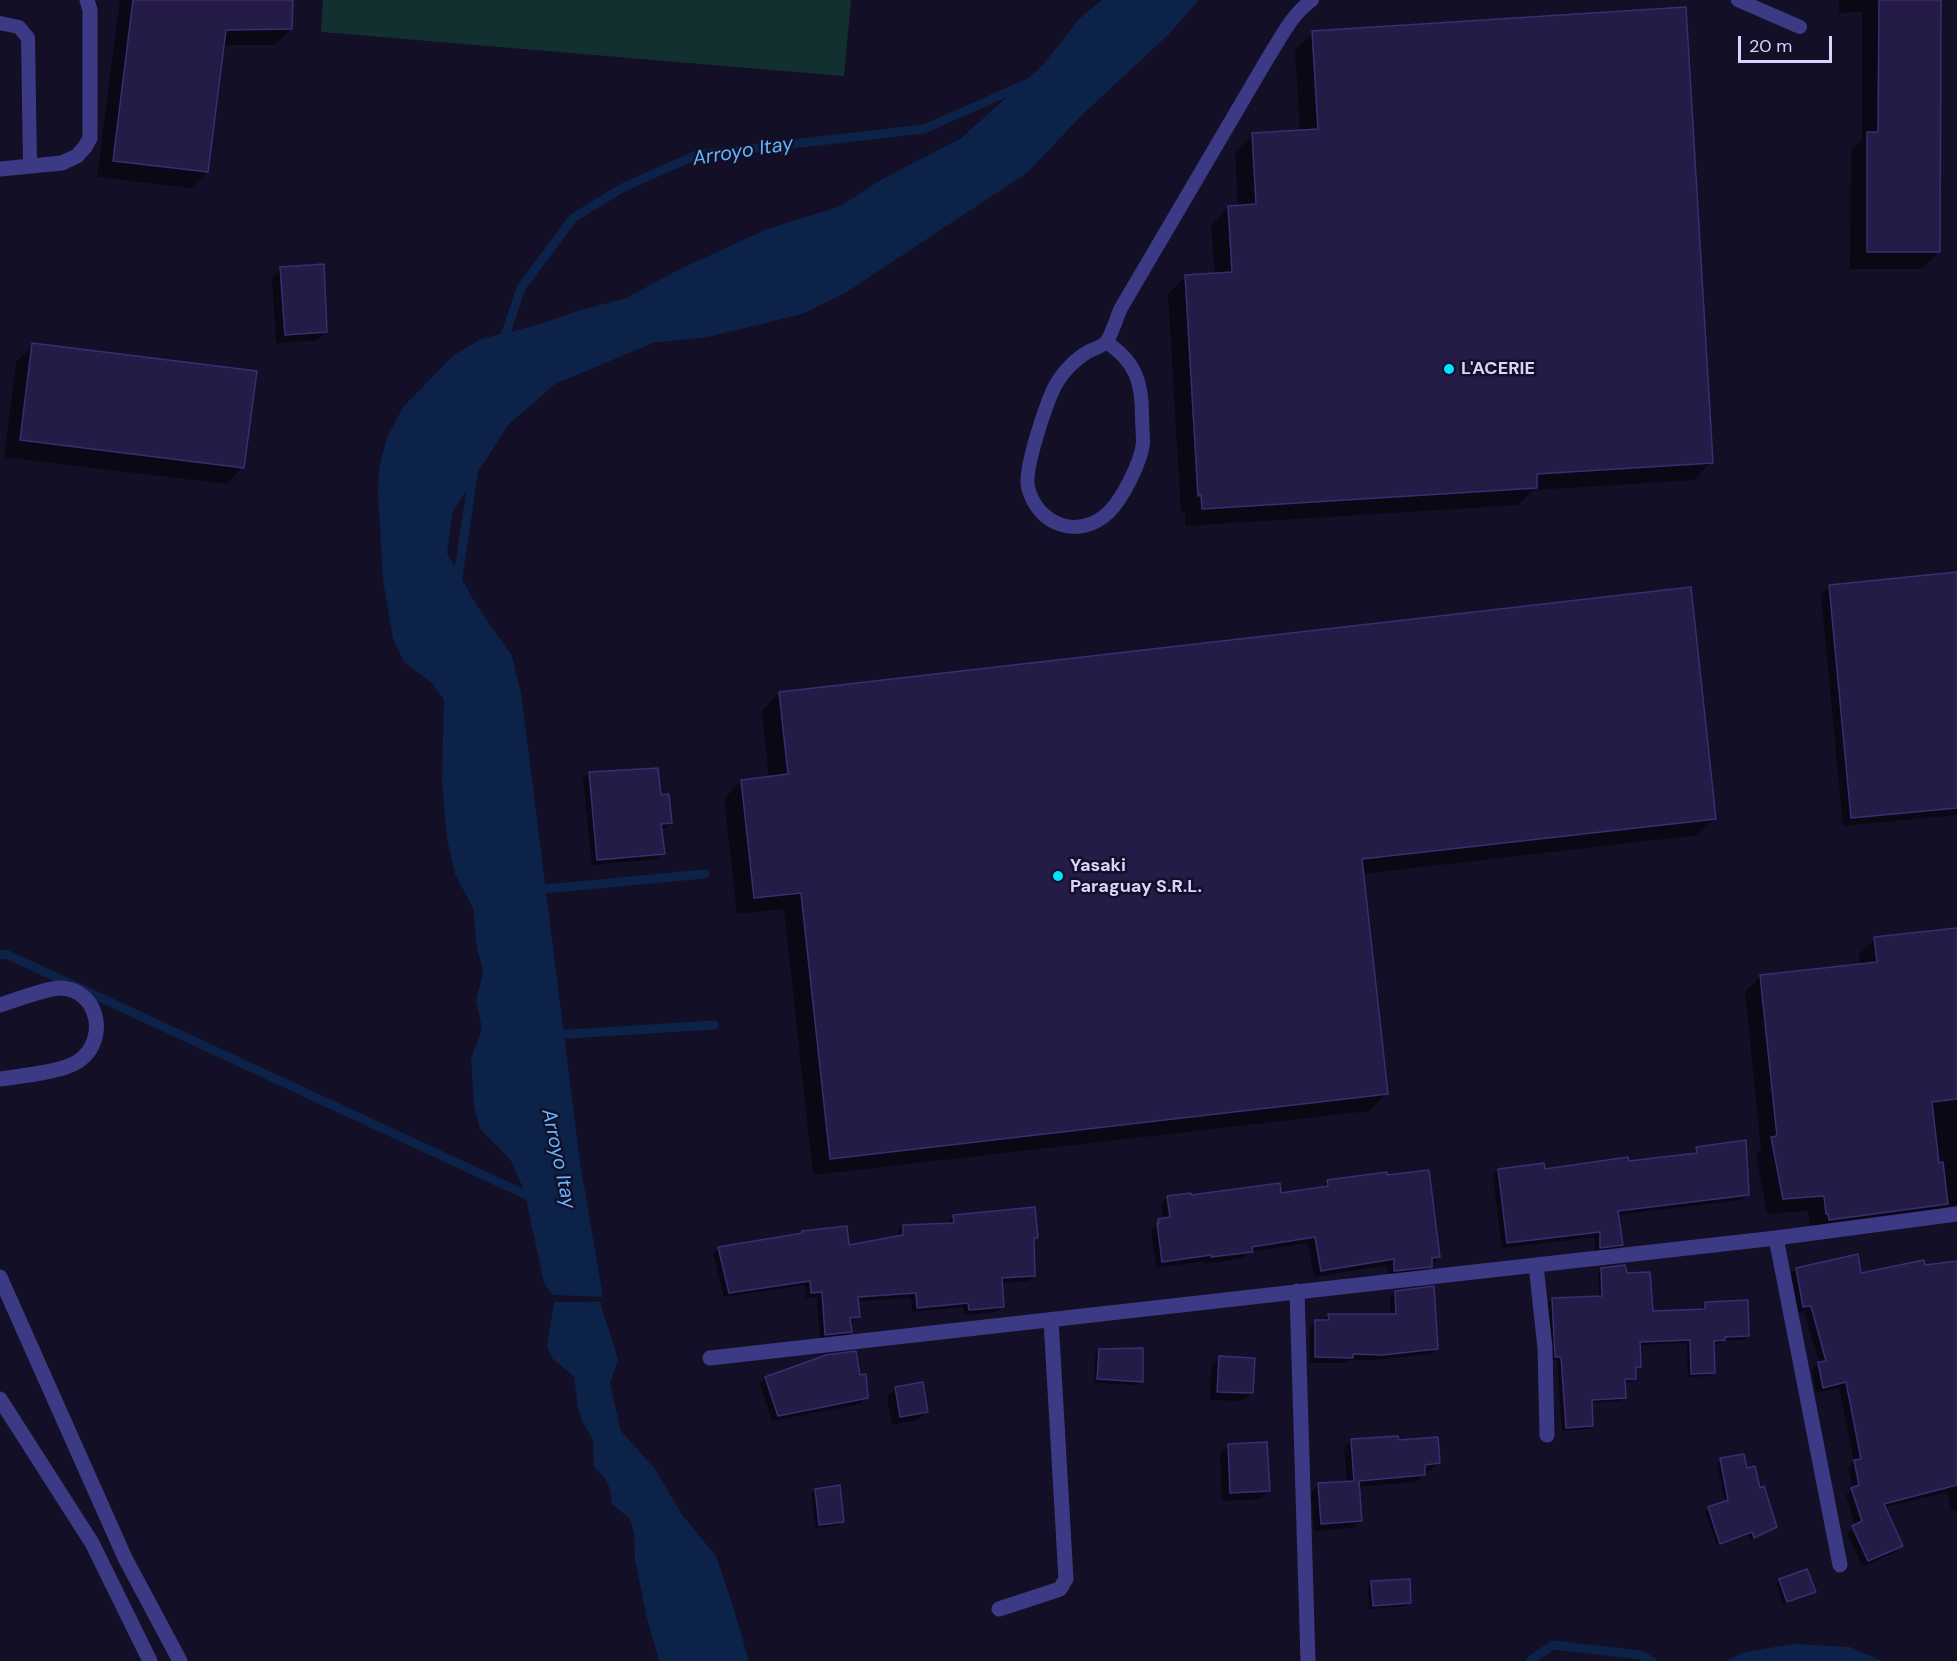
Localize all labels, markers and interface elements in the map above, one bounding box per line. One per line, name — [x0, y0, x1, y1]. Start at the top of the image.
scale bar — [1741, 24, 1836, 62]
text: 20 m — [1749, 34, 1792, 58]
water label: Arroyo Itay — [691, 132, 795, 172]
place label: L'ACERIE — [1461, 358, 1535, 380]
marker: L'ACERIE — [1442, 362, 1456, 376]
place label: Yasaki Paraguay S.R.L. — [1070, 855, 1202, 898]
marker: Yasaki Paraguay S.R.L. — [1051, 869, 1065, 883]
water label: Arroyo Itay — [536, 1107, 580, 1211]

